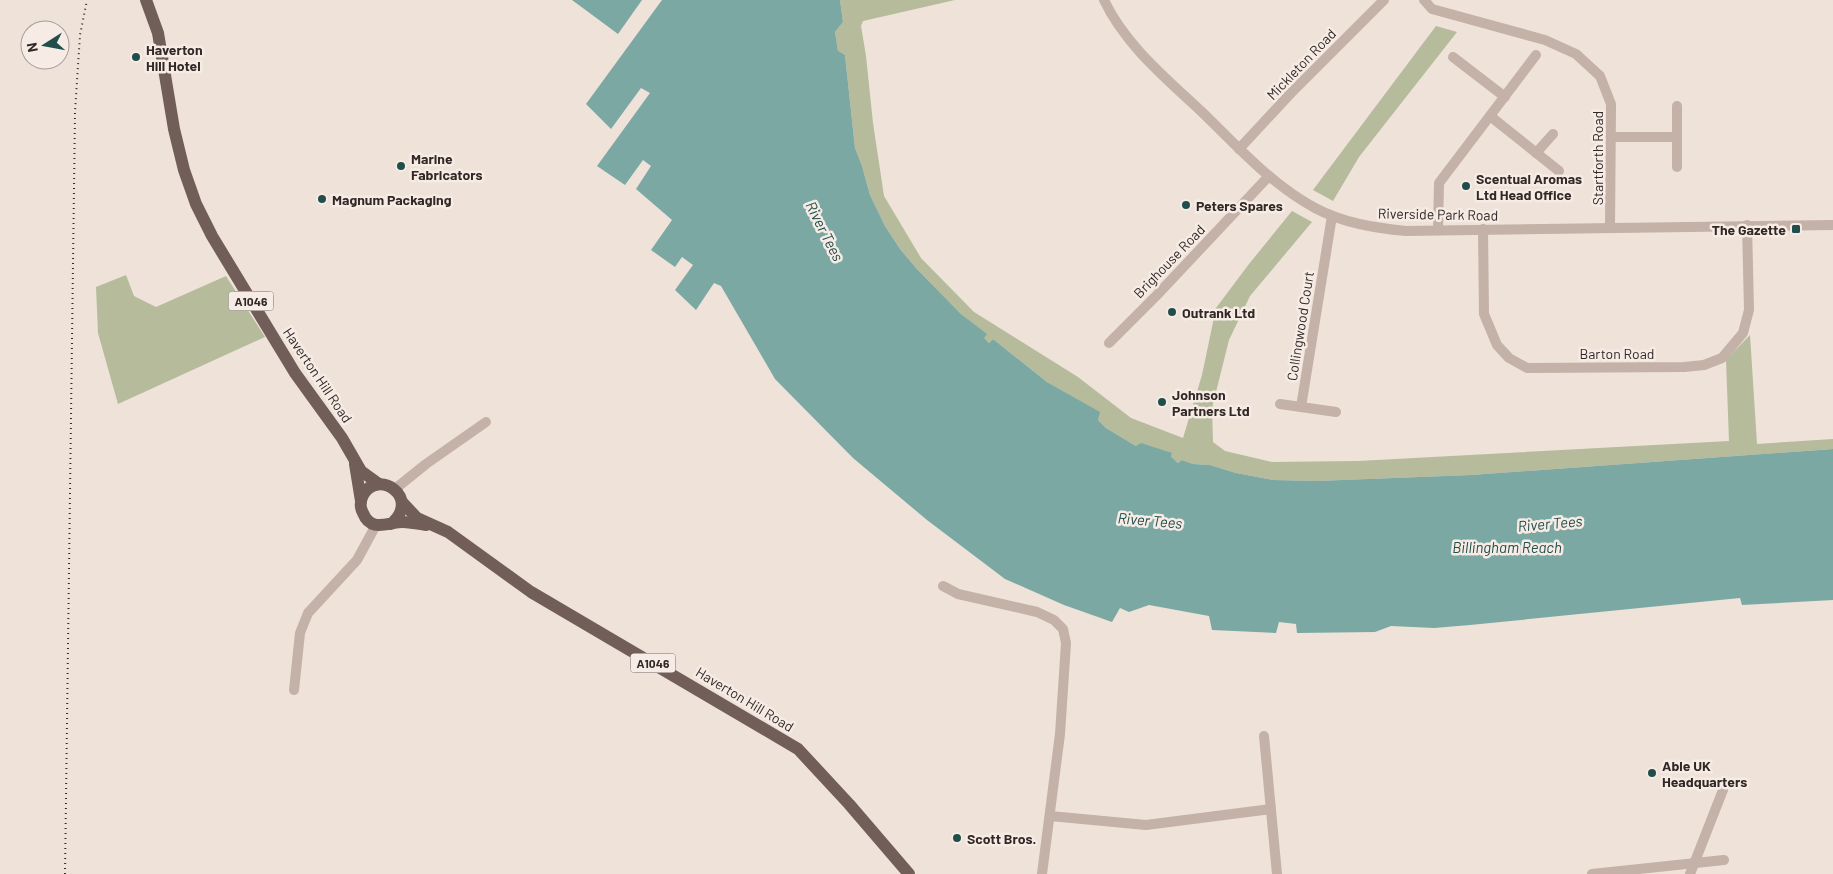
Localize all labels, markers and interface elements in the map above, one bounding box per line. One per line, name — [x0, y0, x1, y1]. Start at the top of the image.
north arrow — [20, 20, 70, 70]
street label: Mickleton Road — [1263, 25, 1339, 103]
text: N — [23, 41, 41, 54]
place label: Haverton Hill Hotel — [146, 41, 203, 74]
marker: Haverton Hill Hotel — [130, 51, 142, 63]
street label: Startforth Road — [1589, 111, 1606, 205]
place label: Marine Fabricators — [411, 150, 482, 183]
marker: Marine Fabricators — [395, 160, 407, 172]
place label: Scentual Aromas Ltd Head Office — [1476, 170, 1582, 203]
marker: Scentual Aromas Ltd Head Office — [1460, 180, 1472, 192]
place label: Magnum Packaging — [332, 191, 452, 208]
marker: Magnum Packaging — [316, 193, 328, 205]
place label: Peters Spares — [1196, 197, 1283, 214]
water label: River Tees — [802, 198, 848, 264]
marker: Peters Spares — [1180, 199, 1192, 211]
street label: Riverside Park Road — [1378, 204, 1498, 224]
street label: Brighouse Road — [1130, 221, 1208, 301]
place label: The Gazette — [1712, 221, 1786, 238]
marker: The Gazette — [1790, 223, 1802, 235]
street label: Collingwood Court — [1283, 270, 1317, 382]
road number: A1046 — [228, 292, 274, 310]
place label: Outrank Ltd — [1182, 304, 1255, 321]
marker: Outrank Ltd — [1166, 306, 1178, 318]
street label: Haverton Hill Road — [280, 324, 356, 426]
street label: Barton Road — [1580, 345, 1654, 362]
place label: Johnson Partners Ltd — [1172, 386, 1250, 419]
marker: Johnson Partners Ltd — [1156, 396, 1168, 408]
water label: River Tees — [1117, 508, 1183, 532]
water label: River Tees — [1517, 511, 1583, 535]
water label: Billingham Reach — [1452, 538, 1562, 556]
road number: A1046 — [630, 654, 676, 672]
street label: Haverton Hill Road — [693, 663, 797, 735]
place label: Able UK Headquarters — [1662, 757, 1747, 790]
marker: Able UK Headquarters — [1646, 767, 1658, 779]
place label: Scott Bros. — [967, 830, 1036, 847]
marker: Scott Bros. — [951, 832, 963, 844]

